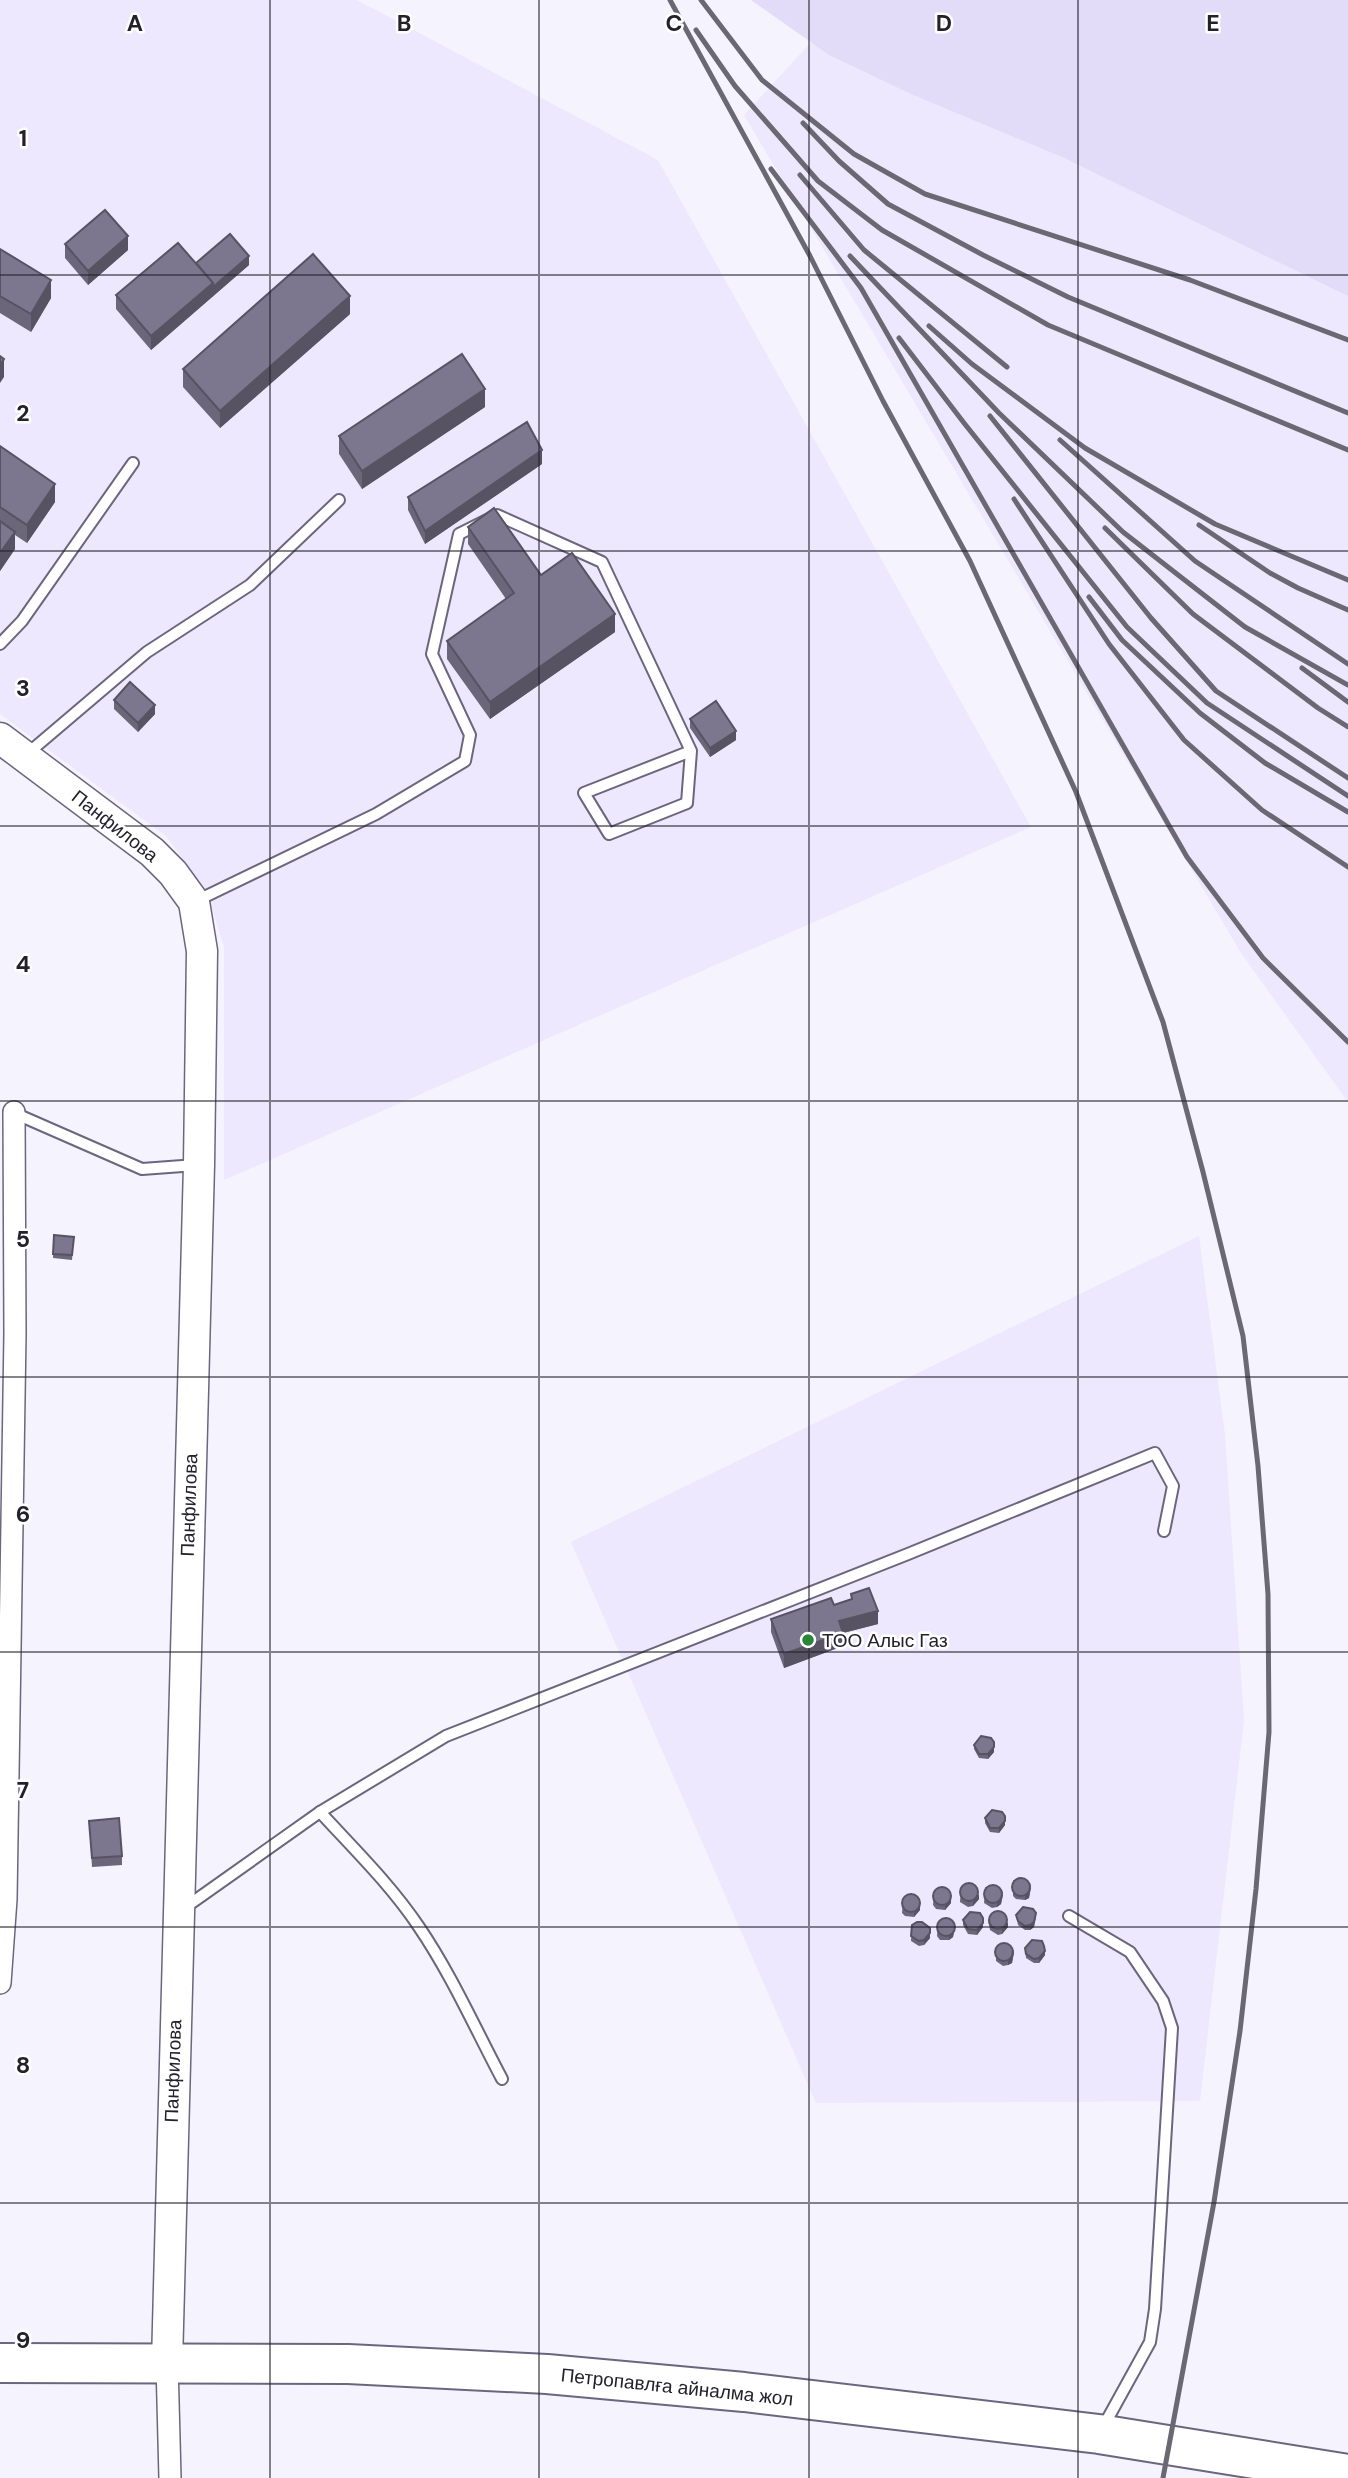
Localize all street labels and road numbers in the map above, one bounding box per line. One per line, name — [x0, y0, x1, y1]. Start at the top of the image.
street label: Панфилова — [67, 784, 164, 868]
street label: Панфилова — [175, 1453, 203, 1557]
street label: Панфилова — [159, 2019, 187, 2123]
street label: Петропавлға айналма жол — [560, 2362, 794, 2412]

